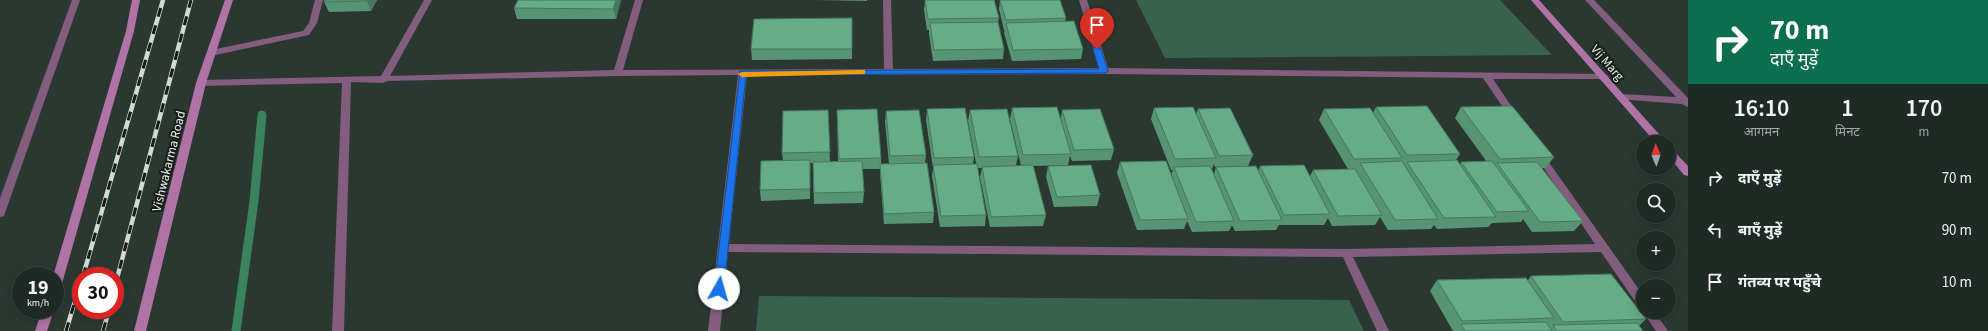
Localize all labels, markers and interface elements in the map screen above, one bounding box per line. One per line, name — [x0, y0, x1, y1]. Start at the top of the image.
pin — [1080, 8, 1114, 49]
text: 70 m — [1770, 10, 1829, 50]
icon: arrive — [1086, 14, 1108, 36]
icon: right — [1704, 16, 1756, 68]
street label: Vij Marg — [1586, 41, 1628, 85]
text: दाएँ मुड़ें — [1770, 47, 1818, 72]
text: 16:10 — [1734, 91, 1789, 126]
text: 1 — [1841, 91, 1854, 126]
text: 170 — [1905, 91, 1942, 126]
street label: Vishwakarma Road — [148, 109, 190, 214]
text: आगमन — [1744, 123, 1779, 141]
text: मिनट — [1835, 123, 1860, 141]
text: m — [1919, 123, 1929, 141]
north arrow — [1636, 135, 1676, 175]
map controls — [1636, 135, 1676, 319]
icon: right — [1704, 167, 1726, 189]
text: दाएँ मुड़ें — [1738, 168, 1781, 189]
text: 70 m — [1942, 168, 1972, 189]
button: search — [1636, 183, 1676, 223]
icon: left — [1704, 219, 1726, 241]
text: बाएँ मुड़ें — [1738, 220, 1782, 241]
text: 90 m — [1942, 220, 1972, 241]
button: + — [1636, 231, 1676, 271]
speed limit sign: 30 — [72, 267, 124, 319]
position arrow — [698, 268, 740, 310]
icon: arrive — [1704, 271, 1726, 293]
text: गंतव्य पर पहुँचे — [1738, 272, 1821, 293]
text: 10 m — [1942, 272, 1972, 293]
text: 19 — [27, 274, 49, 302]
button: − — [1636, 279, 1676, 319]
text: km/h — [27, 296, 49, 310]

